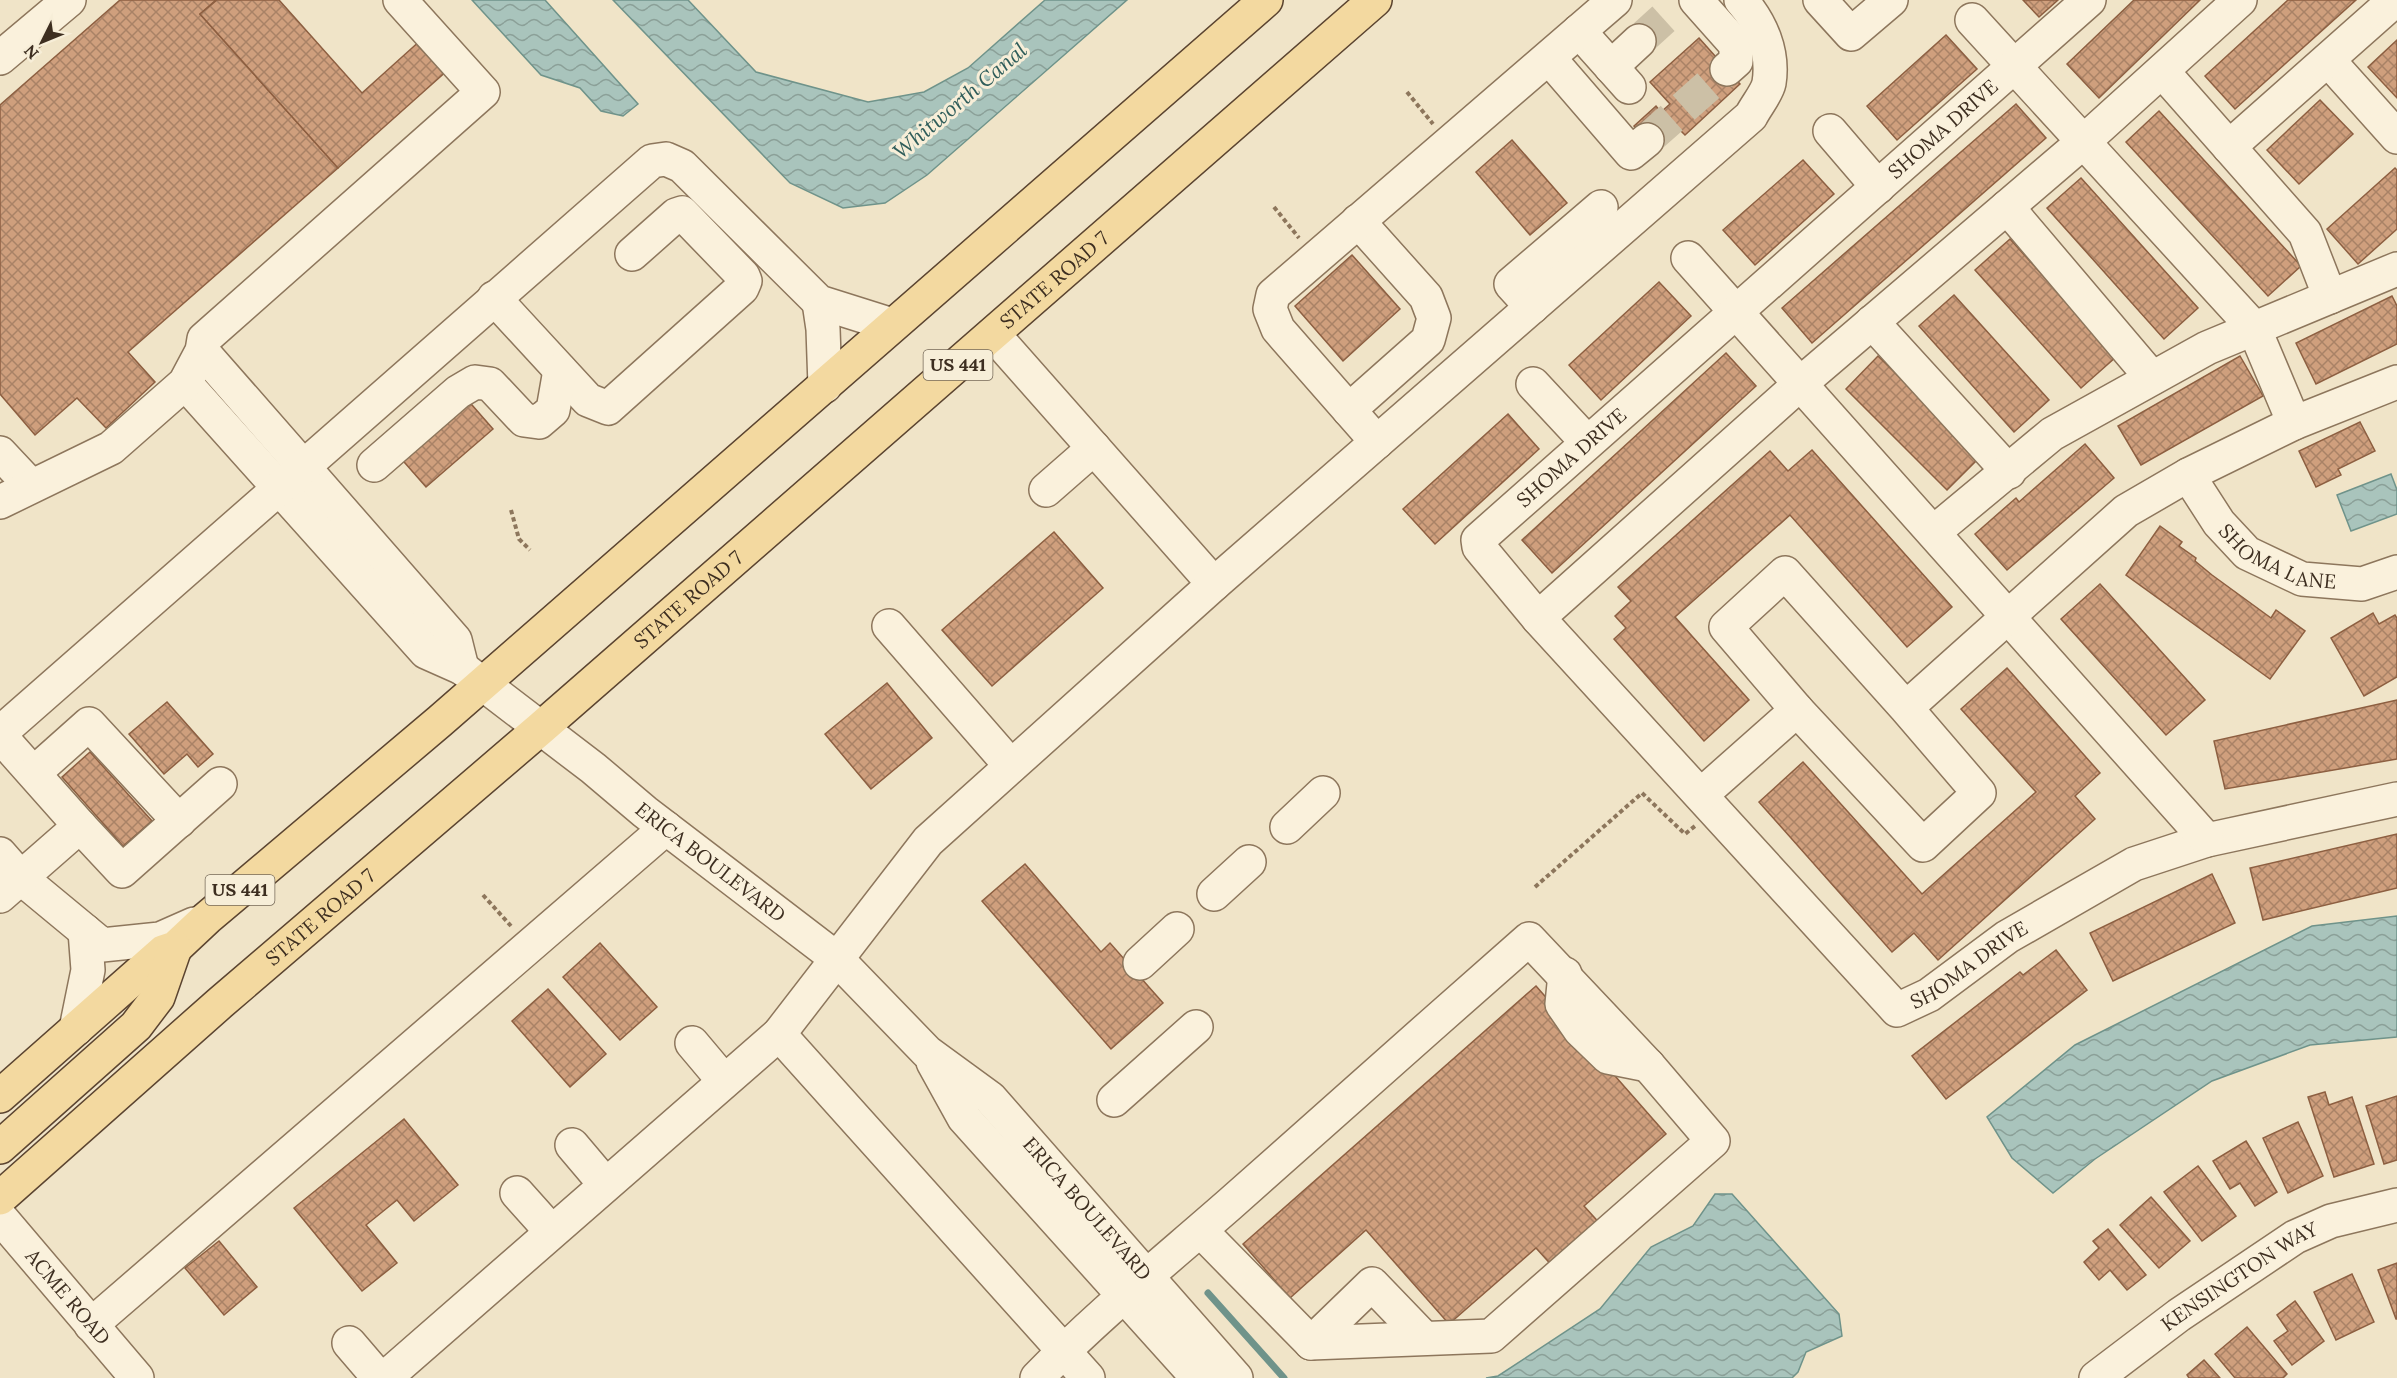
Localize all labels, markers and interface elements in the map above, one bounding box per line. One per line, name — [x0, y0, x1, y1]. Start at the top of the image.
north arrow — [12, 12, 72, 72]
water label: Whitworth Canal — [887, 37, 1032, 165]
text: N — [19, 41, 43, 64]
street label: SHOMA DRIVE — [1883, 74, 2003, 184]
street label: STATE ROAD 7 — [994, 225, 1114, 334]
road number: US 441 — [924, 350, 992, 380]
street label: SHOMA DRIVE — [1511, 402, 1631, 512]
street label: SHOMA LANE — [2214, 518, 2337, 594]
street label: STATE ROAD 7 — [628, 545, 747, 653]
street label: ERICA BOULEVARD — [631, 796, 791, 927]
street label: STATE ROAD 7 — [260, 863, 380, 971]
road number: US 441 — [206, 875, 274, 905]
street label: SHOMA DRIVE — [1906, 915, 2032, 1014]
street label: ERICA BOULEVARD — [1018, 1131, 1157, 1285]
street label: KENSINGTON WAY — [2156, 1216, 2321, 1336]
street label: ACME ROAD — [20, 1243, 116, 1350]

